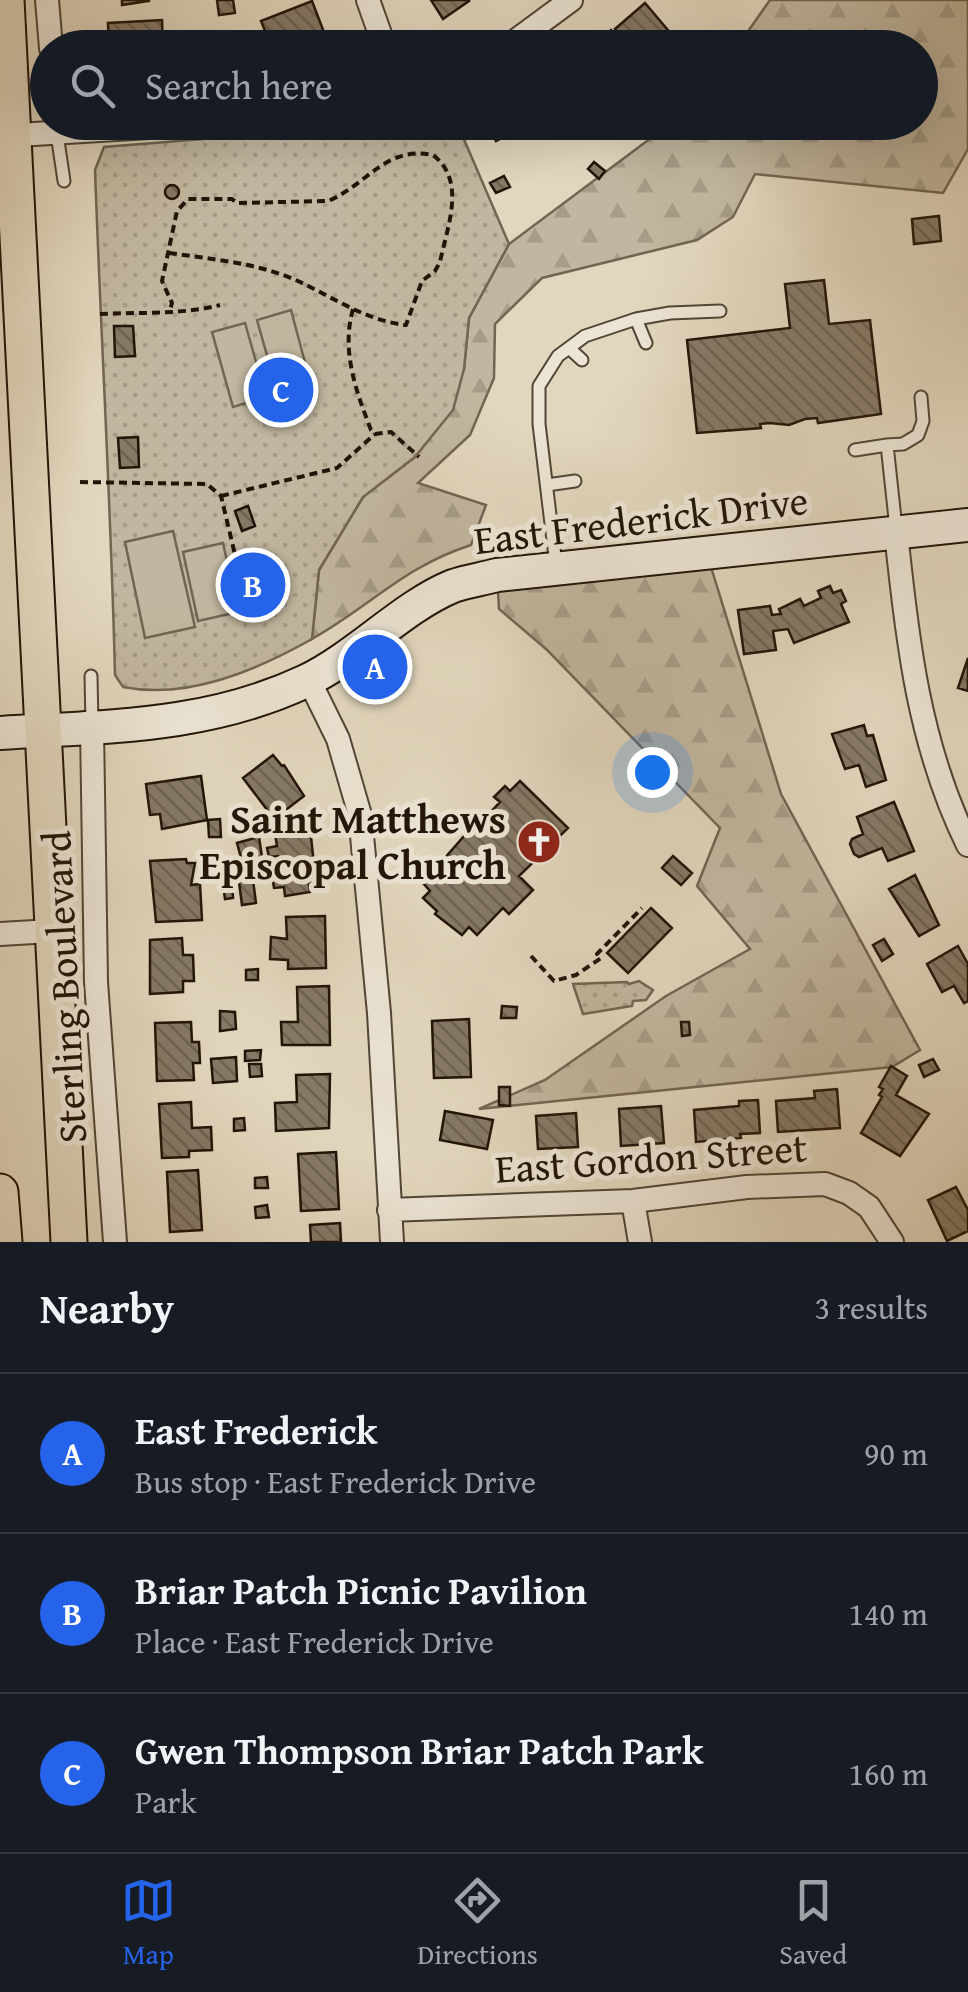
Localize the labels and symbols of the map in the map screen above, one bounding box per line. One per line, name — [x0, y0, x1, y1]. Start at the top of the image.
pin: C — [248, 352, 314, 428]
street label: East Frederick Drive — [471, 470, 811, 569]
pin: B — [220, 548, 286, 622]
pin: A — [342, 630, 408, 704]
your location — [627, 747, 678, 798]
place label: Saint Matthews Episcopal Church — [200, 789, 506, 894]
church icon: Saint Matthews Episcopal Church — [516, 819, 562, 865]
street label: Sterling Boulevard — [26, 829, 101, 1145]
street label: East Gordon Street — [493, 1117, 809, 1198]

